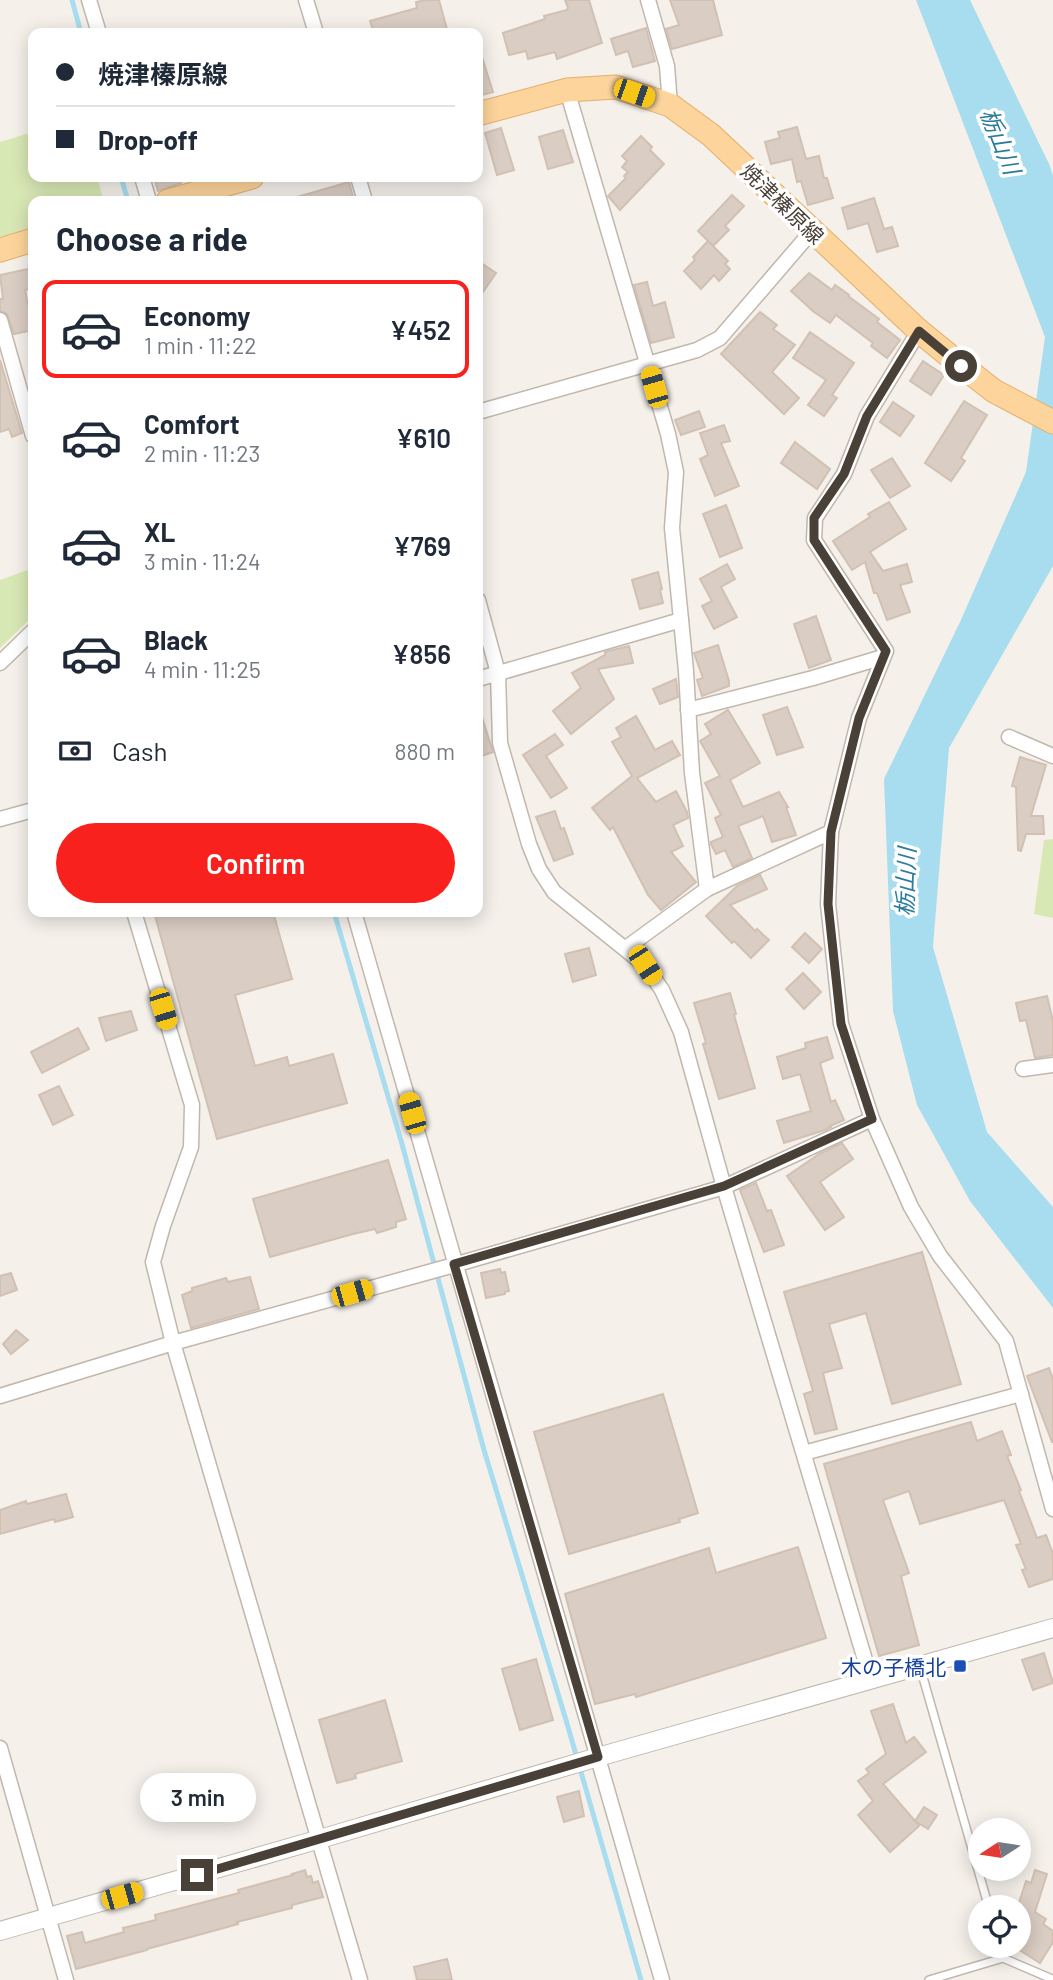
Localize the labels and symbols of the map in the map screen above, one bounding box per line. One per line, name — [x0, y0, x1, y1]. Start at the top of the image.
car — [611, 76, 658, 110]
water label: 栃山川 — [975, 104, 1028, 181]
street label: 焼津榛原線 — [737, 158, 829, 248]
route start — [945, 350, 977, 382]
car — [639, 364, 670, 410]
water label: 栃山川 — [890, 844, 920, 917]
car — [625, 942, 666, 988]
car — [147, 986, 180, 1032]
car — [397, 1090, 428, 1136]
car — [329, 1277, 376, 1309]
place label: 木の子橋北 — [841, 1654, 946, 1679]
marker: 木の子橋北 — [952, 1658, 968, 1674]
callout: 3 min — [139, 1773, 255, 1822]
north arrow — [968, 1818, 1031, 1881]
route end — [181, 1859, 213, 1891]
car — [99, 1880, 146, 1912]

